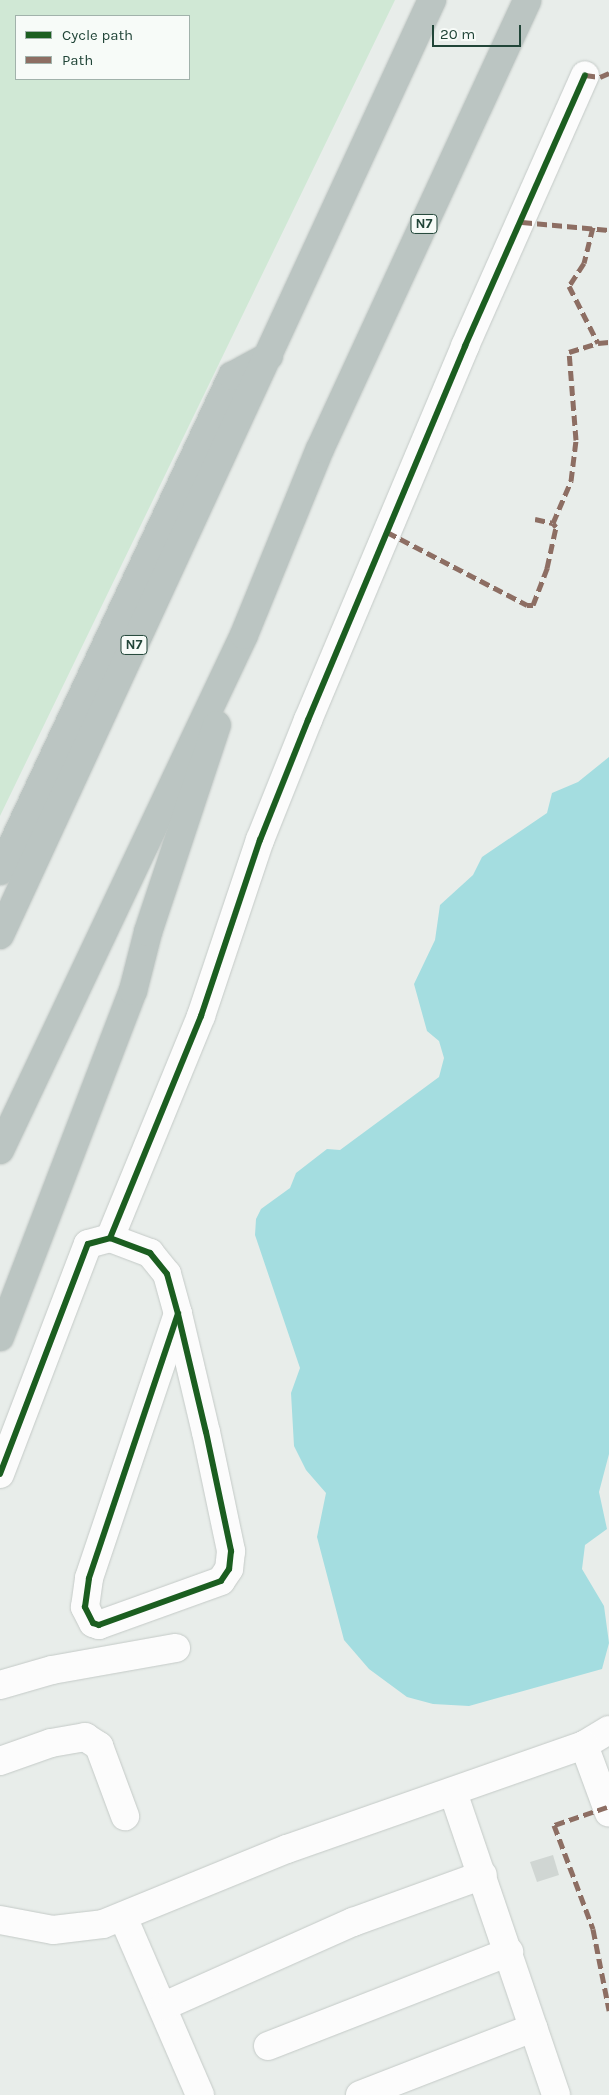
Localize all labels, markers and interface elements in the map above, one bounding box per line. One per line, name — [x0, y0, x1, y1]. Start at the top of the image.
legend — [15, 15, 190, 80]
scale bar — [434, 15, 523, 47]
text: 20 m — [440, 25, 475, 43]
text: Cycle path — [62, 26, 133, 44]
text: Path — [62, 51, 93, 69]
road number: N7 — [410, 212, 438, 235]
road number: N7 — [120, 634, 148, 656]

